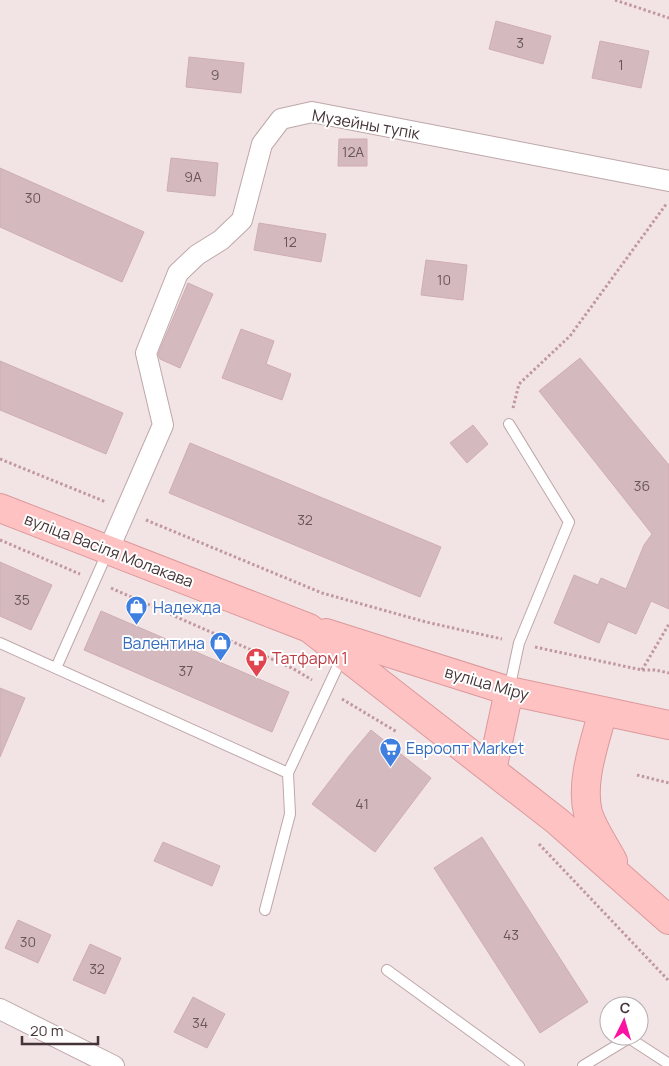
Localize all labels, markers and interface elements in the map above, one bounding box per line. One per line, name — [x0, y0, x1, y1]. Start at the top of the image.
house number: 3 — [516, 33, 524, 52]
house number: 1 — [618, 55, 624, 74]
house number: 9 — [211, 65, 219, 84]
street label: Музейны тупік — [310, 104, 423, 144]
house number: 12А — [342, 142, 364, 161]
house number: 9А — [184, 167, 202, 186]
house number: 30 — [25, 188, 41, 207]
house number: 12 — [283, 232, 297, 251]
house number: 10 — [437, 270, 451, 289]
house number: 36 — [634, 476, 650, 495]
street label: вуліца Васіля Молакава — [21, 508, 197, 592]
house number: 32 — [297, 510, 313, 529]
house number: 35 — [14, 590, 30, 609]
shop icon: Надежда — [125, 595, 149, 626]
place label: Надежда — [153, 596, 221, 618]
shop icon: Валентина — [209, 631, 233, 662]
place label: Валентина — [123, 632, 205, 654]
pharmacy icon: Татфарм 1 — [244, 646, 268, 677]
place label: Татфарм 1 — [272, 647, 348, 669]
house number: 37 — [179, 661, 193, 680]
street label: вуліца Міру — [442, 661, 532, 706]
supermarket icon: Евроопт Market — [378, 736, 402, 767]
place label: Евроопт Market — [406, 737, 524, 759]
house number: 41 — [355, 794, 369, 813]
house number: 43 — [503, 925, 519, 944]
house number: 30 — [20, 932, 36, 951]
house number: 32 — [89, 959, 105, 978]
north arrow — [599, 996, 649, 1046]
text: С — [619, 998, 631, 1017]
house number: 34 — [192, 1013, 208, 1032]
scale bar — [22, 1014, 99, 1046]
text: 20 m — [30, 1020, 63, 1041]

